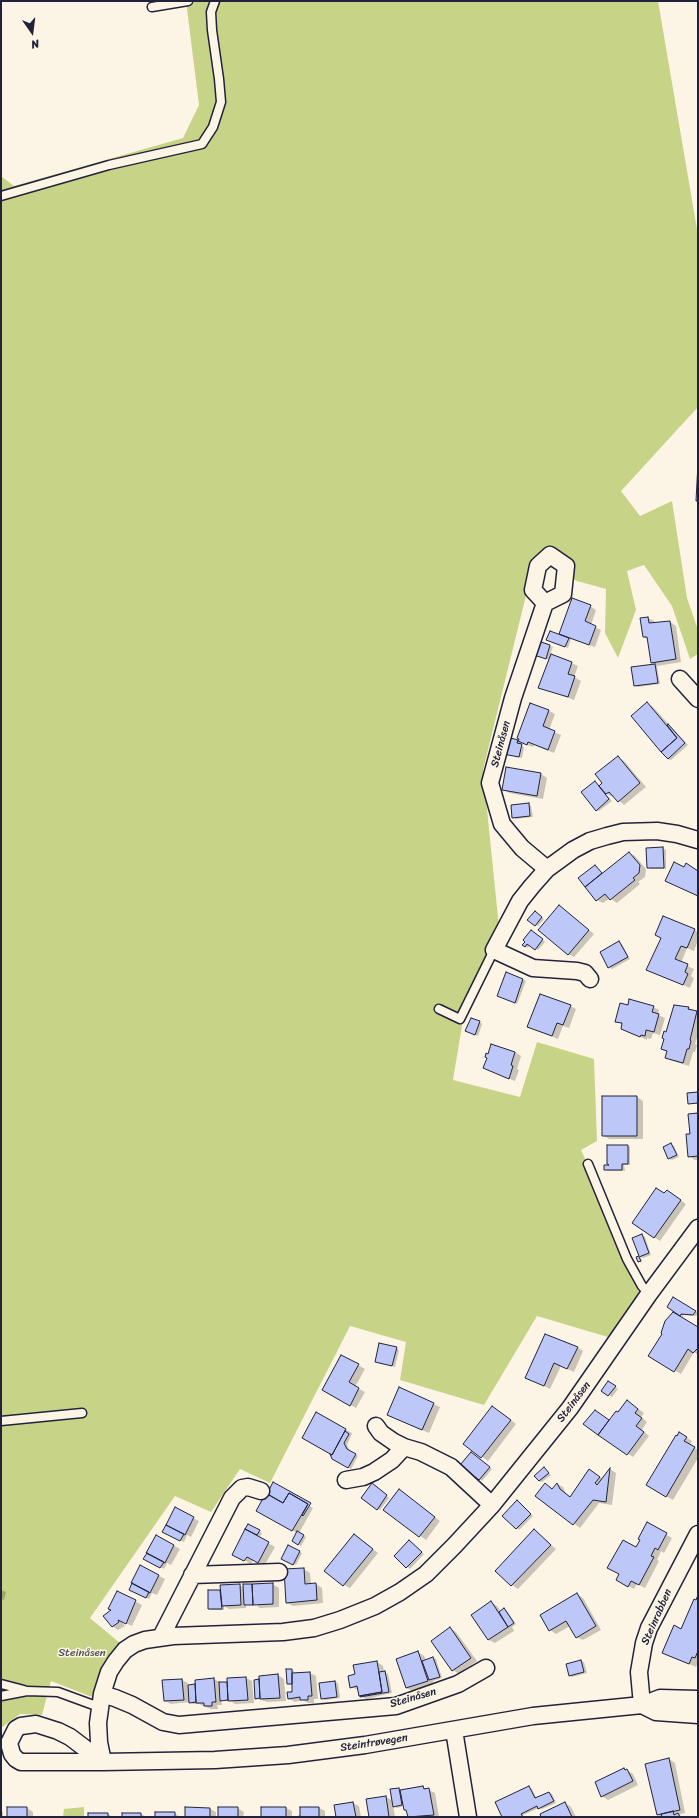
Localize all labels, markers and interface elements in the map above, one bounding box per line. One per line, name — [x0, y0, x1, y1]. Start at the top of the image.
north arrow — [12, 12, 52, 52]
text: N — [29, 34, 41, 54]
street label: Steinåsen — [488, 719, 514, 769]
street label: Steinåsen — [554, 1379, 594, 1425]
street label: Steinrabben — [639, 1587, 675, 1647]
park label: Steinåsen — [58, 1646, 106, 1660]
street label: Steinåsen — [388, 1685, 438, 1711]
street label: Steintrøvegen — [339, 1731, 409, 1755]

